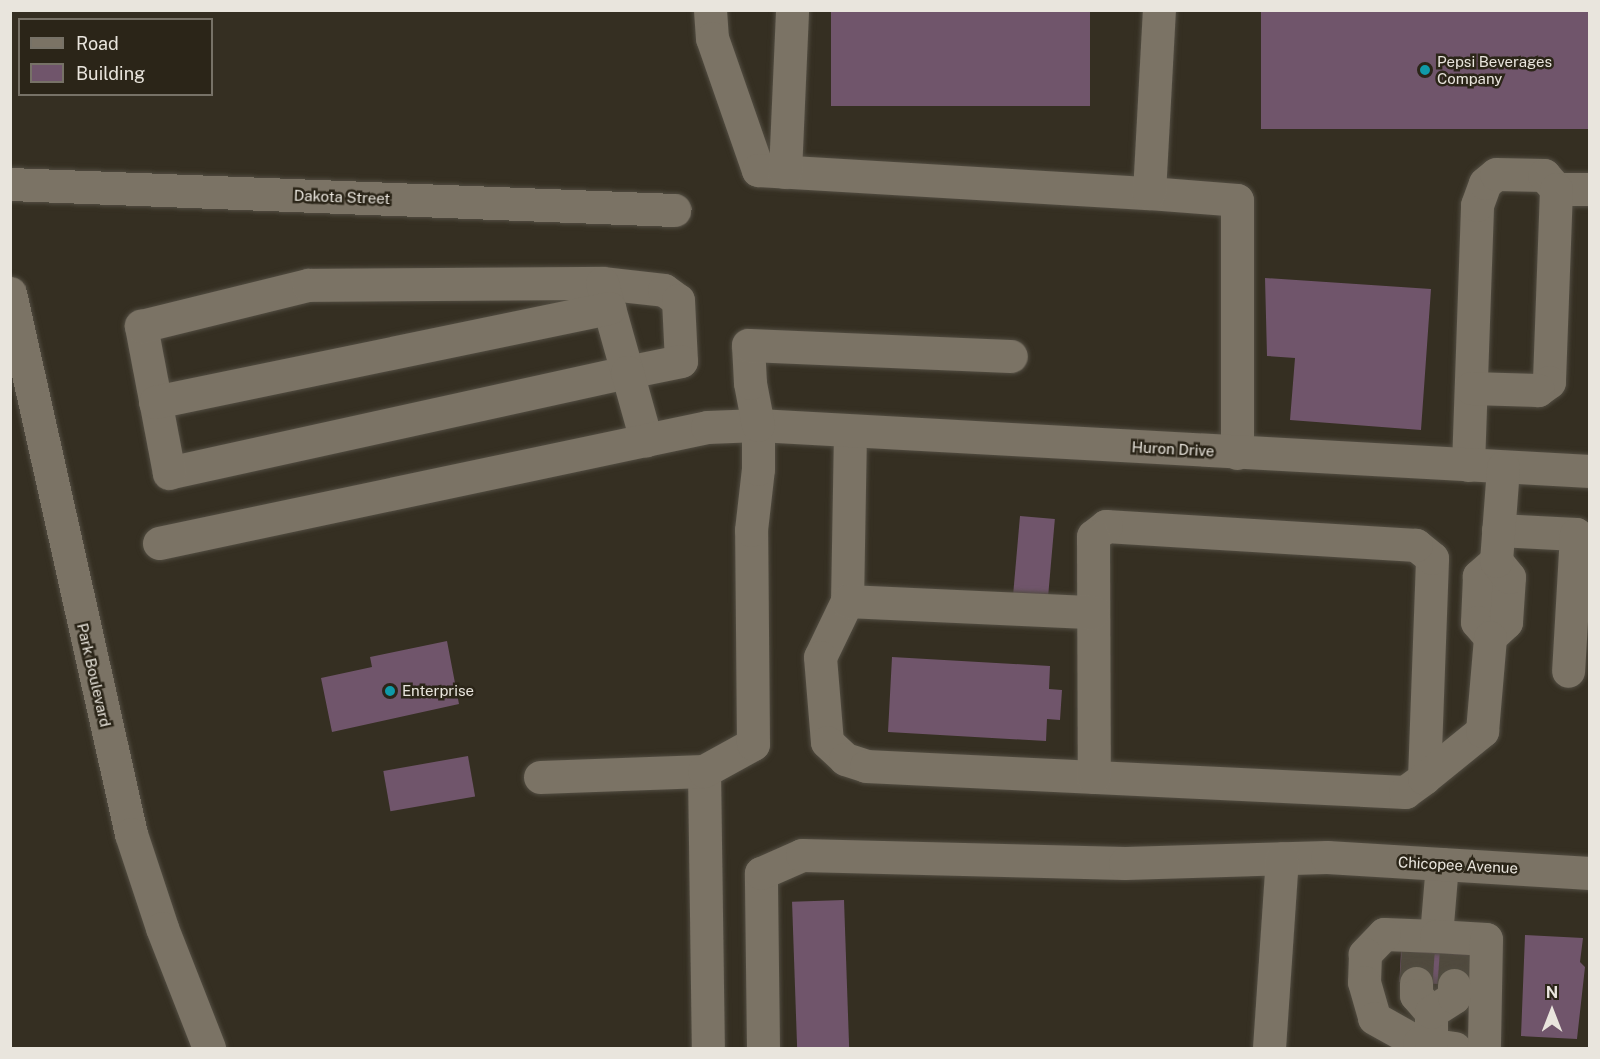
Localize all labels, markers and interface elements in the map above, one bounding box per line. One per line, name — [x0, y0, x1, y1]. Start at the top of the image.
legend — [18, 18, 213, 96]
text: Road — [76, 33, 119, 54]
place label: Pepsi Beverages Company — [1437, 52, 1552, 87]
text: Building — [76, 63, 145, 84]
marker: Pepsi Beverages Company — [1418, 63, 1432, 77]
street label: Dakota Street — [293, 186, 391, 208]
street label: Huron Drive — [1131, 438, 1215, 460]
street label: Park Boulevard — [73, 621, 115, 729]
place label: Enterprise — [402, 682, 474, 700]
marker: Enterprise — [383, 684, 397, 698]
street label: Chicopee Avenue — [1397, 853, 1519, 877]
north arrow — [1522, 981, 1582, 1041]
text: N — [1546, 983, 1558, 1002]

